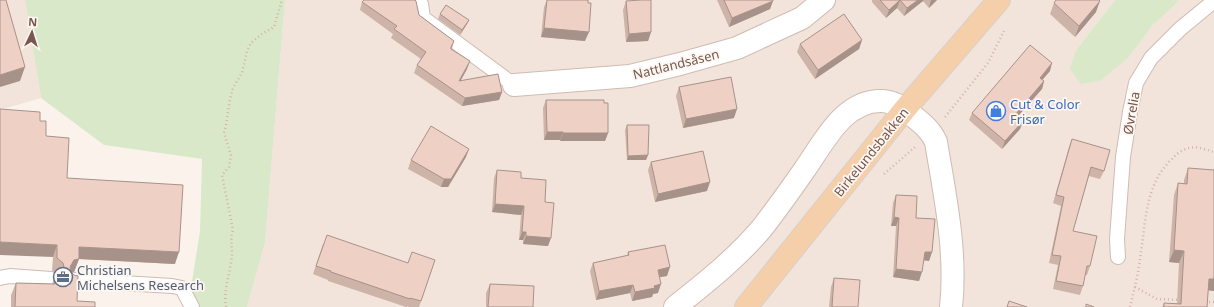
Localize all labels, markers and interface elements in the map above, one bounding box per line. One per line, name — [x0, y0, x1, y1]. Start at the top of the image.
north arrow — [12, 12, 52, 52]
text: N — [28, 14, 38, 29]
street label: Nattlandsåsen — [631, 45, 721, 83]
street label: Øvrelia — [1118, 90, 1144, 136]
place label: Cut & Color Frisør — [1010, 95, 1081, 128]
shop icon: Cut & Color Frisør — [985, 100, 1007, 122]
street label: Birkelundsbakken — [830, 104, 912, 200]
place label: Christian Michelsens Research — [77, 261, 204, 294]
office icon: Christian Michelsens Research — [52, 266, 74, 288]

